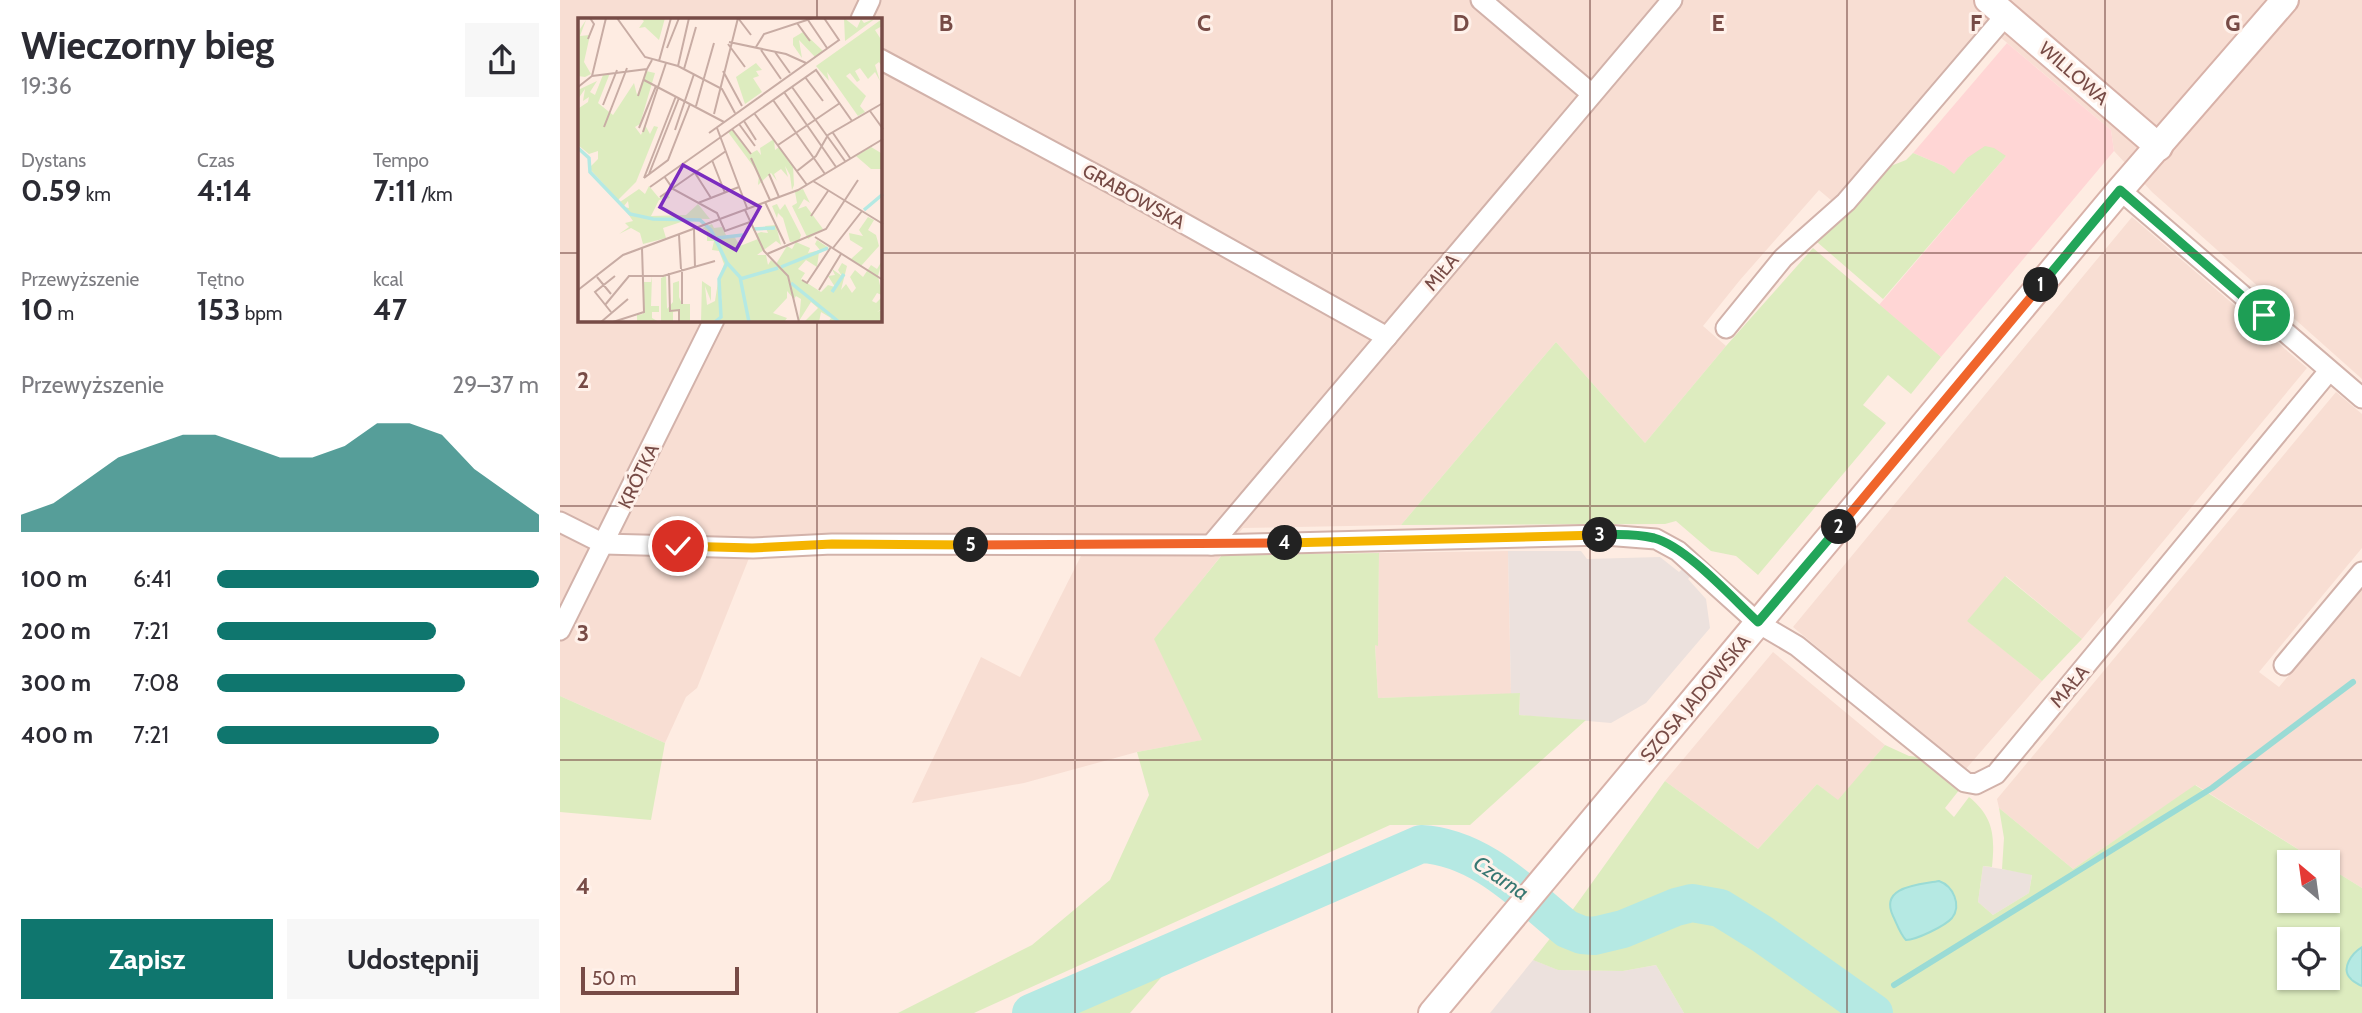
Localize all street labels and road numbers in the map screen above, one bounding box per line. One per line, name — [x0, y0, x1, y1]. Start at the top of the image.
street label: WILLOWA — [2034, 37, 2113, 110]
street label: GRABOWSKA — [1079, 159, 1189, 234]
street label: MIŁA — [1419, 249, 1464, 296]
street label: KRÓTKA — [612, 439, 664, 512]
street label: SZOSA JADOWSKA — [1635, 630, 1756, 767]
street label: MAŁA — [2045, 660, 2094, 712]

